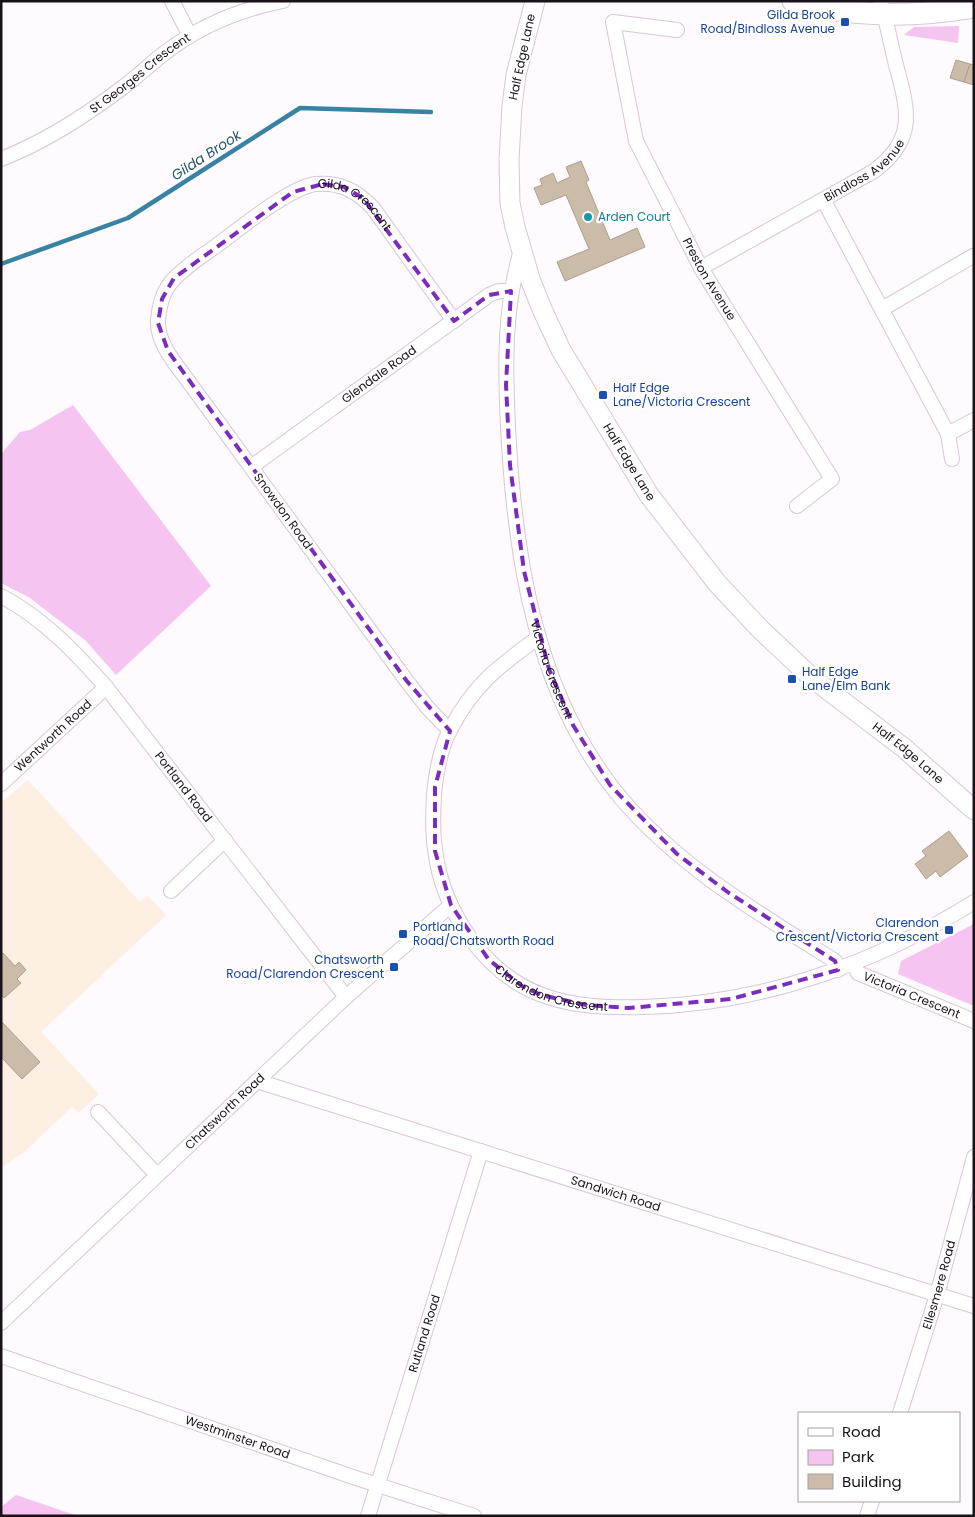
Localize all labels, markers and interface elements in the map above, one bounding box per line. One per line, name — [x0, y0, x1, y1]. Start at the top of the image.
place label: Gilda Brook Road/Bindloss Avenue — [701, 6, 836, 37]
street label: Half Edge Lane — [504, 12, 539, 102]
marker: Gilda Brook Road/Bindloss Avenue — [839, 16, 851, 28]
street label: St Georges Crescent — [86, 29, 193, 117]
water label: Gilda Brook — [167, 124, 246, 185]
street label: Bindloss Avenue — [821, 136, 908, 205]
street label: Gilda Crescent — [318, 175, 396, 234]
place label: Arden Court — [598, 208, 670, 225]
marker: Arden Court — [582, 211, 594, 223]
street label: Preston Avenue — [679, 235, 740, 323]
street label: Glendale Road — [338, 341, 420, 407]
place label: Half Edge Lane/Victoria Crescent — [613, 379, 751, 410]
marker: Half Edge Lane/Victoria Crescent — [597, 389, 609, 401]
street label: Half Edge Lane — [599, 420, 660, 504]
street label: Snowdon Road — [250, 469, 317, 552]
street label: Victoria Crescent — [527, 619, 578, 721]
place label: Half Edge Lane/Elm Bank — [802, 663, 891, 694]
marker: Half Edge Lane/Elm Bank — [786, 673, 798, 685]
street label: Wentworth Road — [10, 695, 95, 776]
street label: Half Edge Lane — [869, 718, 948, 787]
street label: Portland Road — [151, 748, 216, 825]
place label: Clarendon Crescent/Victoria Crescent — [776, 914, 939, 945]
place label: Portland Road/Chatsworth Road — [413, 918, 554, 949]
marker: Clarendon Crescent/Victoria Crescent — [943, 924, 955, 936]
marker: Portland Road/Chatsworth Road — [397, 928, 409, 940]
place label: Chatsworth Road/Clarendon Crescent — [226, 951, 384, 982]
street label: Clarendon Crescent — [491, 960, 608, 1015]
marker: Chatsworth Road/Clarendon Crescent — [388, 961, 400, 973]
street label: Victoria Crescent — [861, 967, 963, 1022]
street label: Chatsworth Road — [181, 1069, 268, 1153]
street label: Sandwich Road — [569, 1171, 663, 1215]
street label: Ellesmere Road — [918, 1238, 959, 1331]
street label: Rutland Road — [404, 1292, 444, 1374]
street label: Westminster Road — [183, 1411, 292, 1463]
legend — [798, 1412, 960, 1502]
text: Road — [842, 1421, 881, 1442]
text: Park — [842, 1446, 874, 1467]
text: Building — [842, 1471, 902, 1492]

